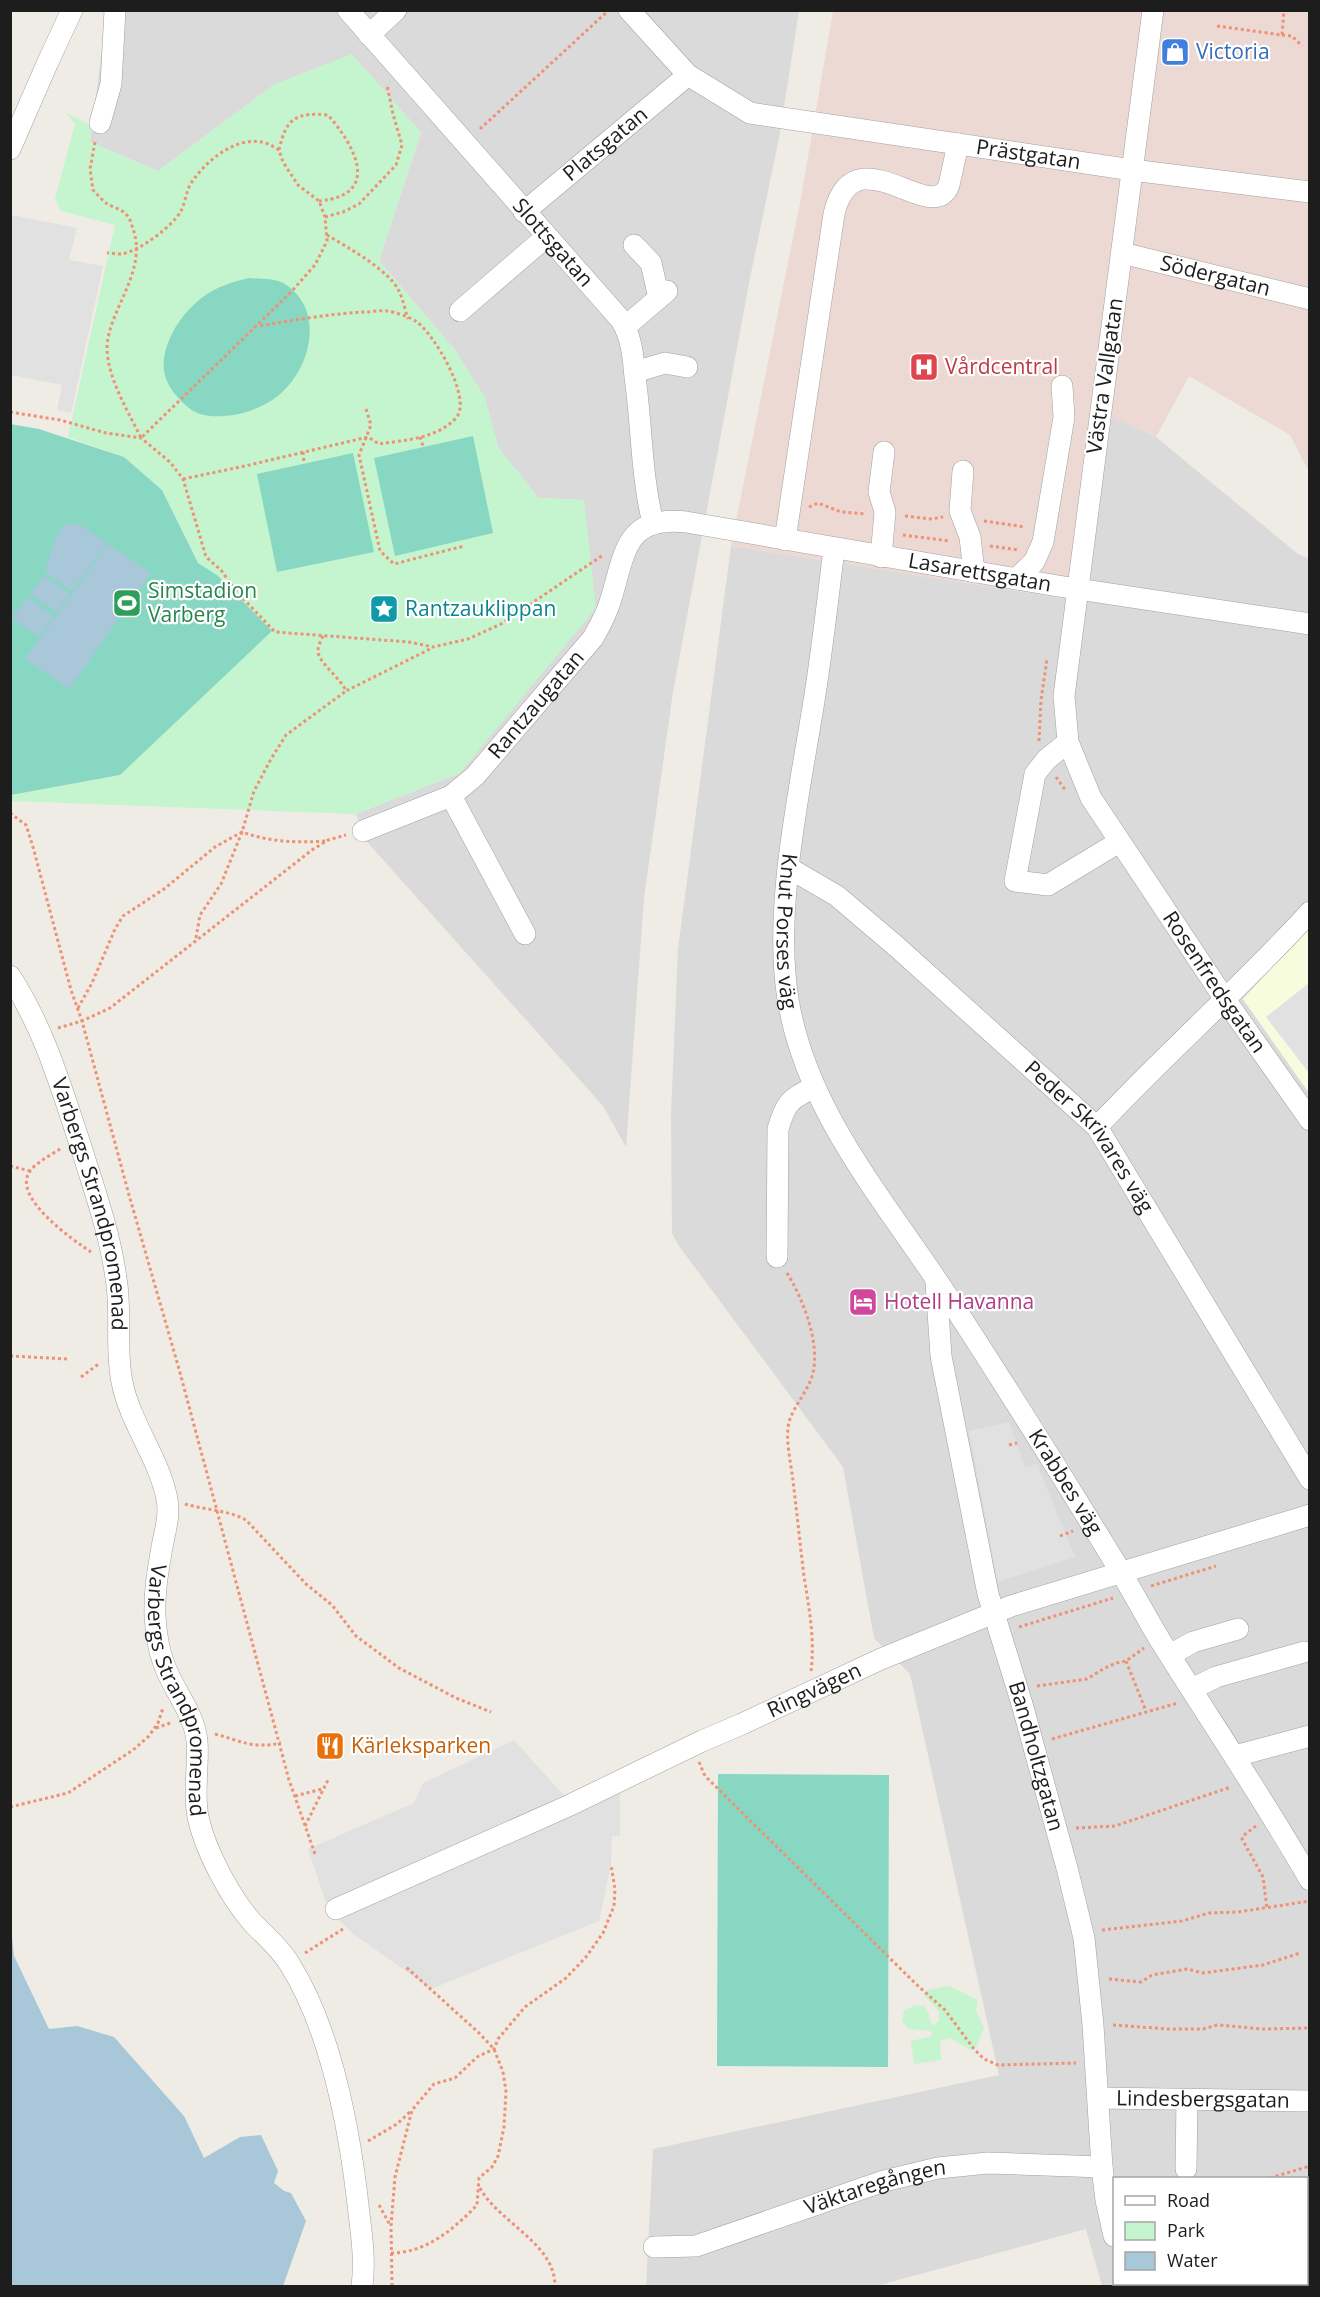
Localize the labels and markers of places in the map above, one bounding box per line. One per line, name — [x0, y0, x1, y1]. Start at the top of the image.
shop icon: Victoria — [1159, 36, 1191, 68]
place label: Victoria — [1196, 37, 1270, 65]
hospital icon: Vårdcentral — [908, 351, 940, 383]
place label: Vårdcentral — [945, 352, 1058, 380]
place label: Simstadion Varberg — [148, 576, 257, 628]
sports icon: Simstadion Varberg — [111, 587, 143, 619]
place icon: Rantzauklippan — [368, 593, 400, 625]
place label: Rantzauklippan — [405, 594, 556, 622]
hotel icon: Hotell Havanna — [847, 1286, 879, 1318]
place label: Hotell Havanna — [884, 1287, 1034, 1315]
restaurant icon: Kärleksparken — [314, 1730, 346, 1762]
place label: Kärleksparken — [351, 1731, 491, 1759]

